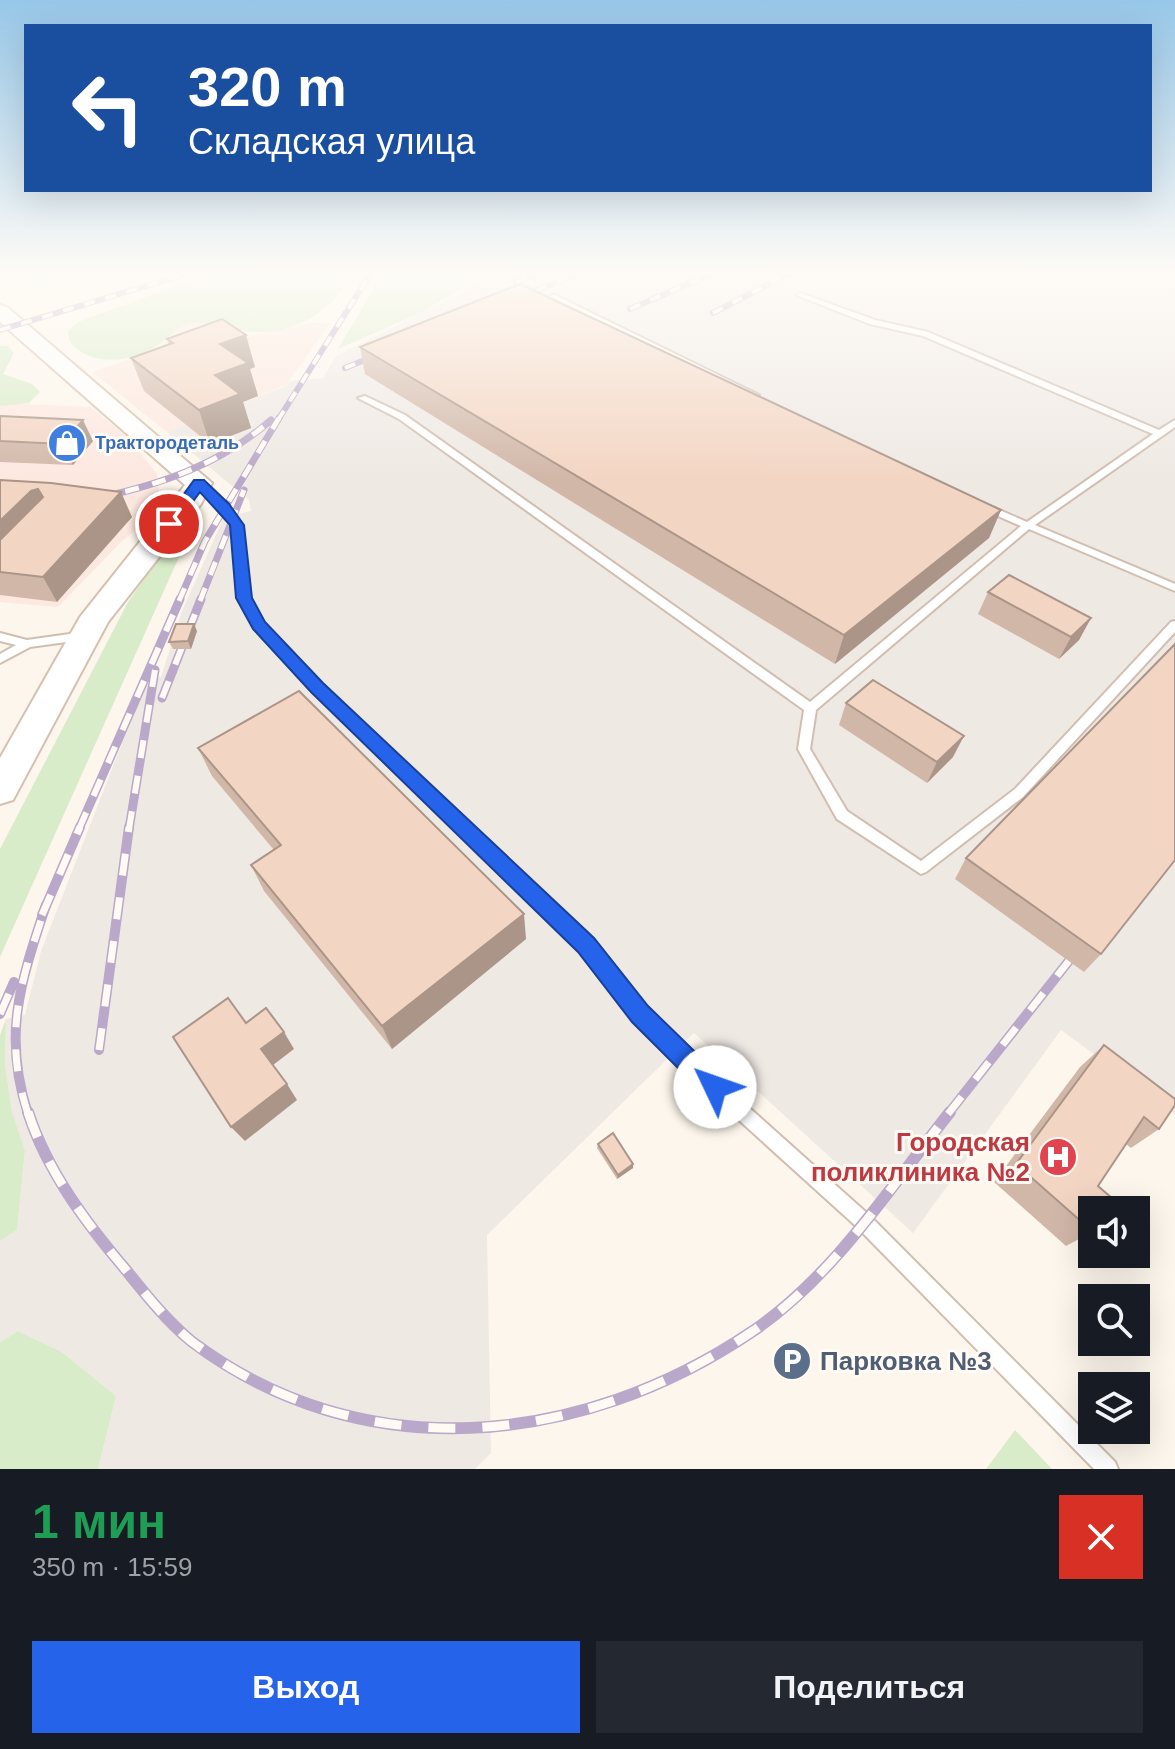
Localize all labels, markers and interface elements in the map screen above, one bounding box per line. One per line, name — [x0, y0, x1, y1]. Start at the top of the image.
text: 320 m — [188, 55, 347, 118]
icon: left — [56, 56, 160, 160]
text: Складская улица — [188, 121, 475, 162]
shop icon: Трактородеталь — [46, 422, 88, 464]
place label: Трактородеталь — [95, 433, 239, 453]
pin — [135, 490, 203, 558]
icon: arrive — [147, 502, 191, 546]
position arrow — [673, 1045, 757, 1129]
place label: Городская поликлиника №2 — [811, 1127, 1030, 1187]
hospital icon: Городская поликлиника №2 — [1037, 1136, 1079, 1178]
map controls — [1078, 1196, 1150, 1444]
button: sound — [1078, 1196, 1150, 1268]
button: search — [1078, 1284, 1150, 1356]
parking icon: Парковка №3 — [771, 1340, 813, 1382]
place label: Парковка №3 — [820, 1346, 992, 1376]
button: layers — [1078, 1372, 1150, 1444]
text: 1 мин — [32, 1495, 166, 1548]
button: close — [1059, 1495, 1143, 1579]
text: 350 m · 15:59 — [32, 1552, 192, 1582]
button: Выход — [32, 1641, 580, 1733]
button: Поделиться — [596, 1641, 1143, 1733]

